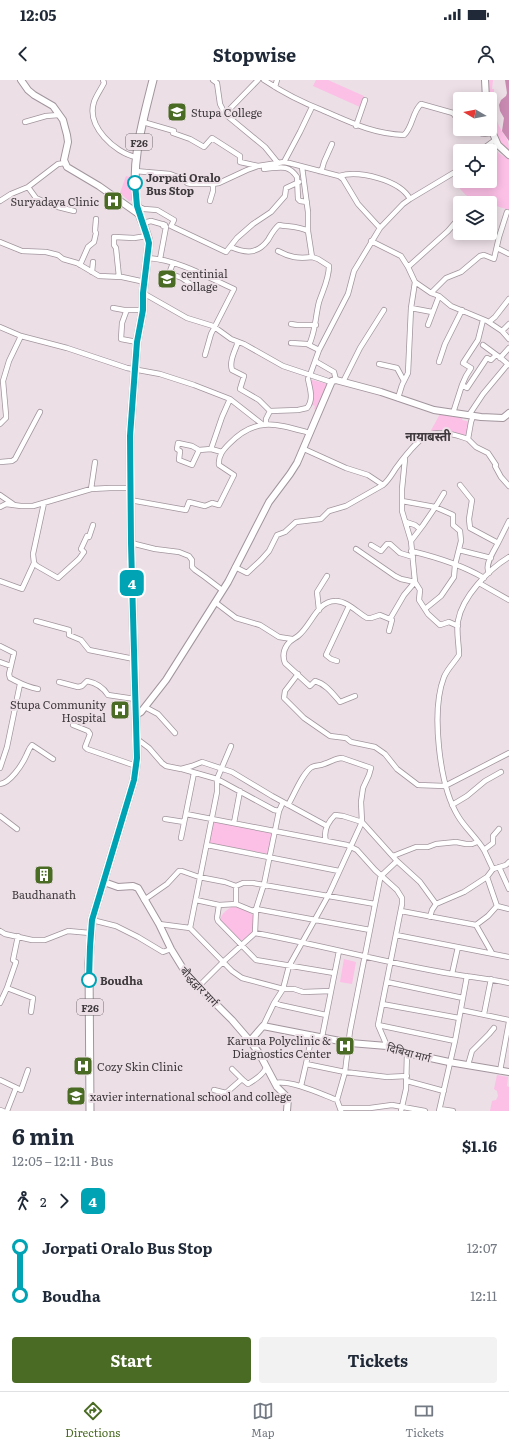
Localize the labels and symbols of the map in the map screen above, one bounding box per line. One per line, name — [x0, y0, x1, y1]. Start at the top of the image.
north arrow — [453, 92, 497, 136]
school or university icon: Stupa College — [166, 101, 188, 123]
place label: Stupa College — [191, 104, 263, 120]
road number: F26 — [126, 134, 152, 150]
place label: Jorpati Oralo Bus Stop — [146, 169, 221, 198]
marker: Jorpati Oralo Bus Stop — [127, 175, 143, 191]
hospital icon: Suryadaya Clinic — [102, 190, 124, 212]
place label: Suryadaya Clinic — [11, 193, 100, 209]
place label: centinial collage — [181, 265, 228, 294]
school or university icon: centinial collage — [156, 268, 178, 290]
district label: नायाबस्ती — [405, 427, 451, 445]
line badge: 4 — [119, 570, 145, 596]
place label: Stupa Community Hospital — [10, 696, 107, 725]
hospital icon: Stupa Community Hospital — [109, 699, 131, 721]
building icon: Baudhanath — [33, 864, 55, 886]
place label: Baudhanath — [12, 886, 76, 902]
street label: बौद्धद्वार मार्ग — [177, 962, 223, 1010]
marker: Boudha — [81, 972, 97, 988]
place label: Boudha — [100, 972, 144, 988]
road number: F26 — [77, 999, 103, 1015]
place label: Karuna Polyclinic & Diagnostics Center — [227, 1032, 332, 1061]
hospital icon: Karuna Polyclinic & Diagnostics Center — [334, 1035, 356, 1057]
street label: दिबिया मार्ग — [385, 1038, 434, 1066]
hospital icon: Cozy Skin Clinic — [72, 1055, 94, 1077]
place label: Cozy Skin Clinic — [97, 1058, 183, 1074]
school or university icon: xavier international school and college — [65, 1085, 87, 1107]
place label: xavier international school and college — [90, 1088, 292, 1104]

